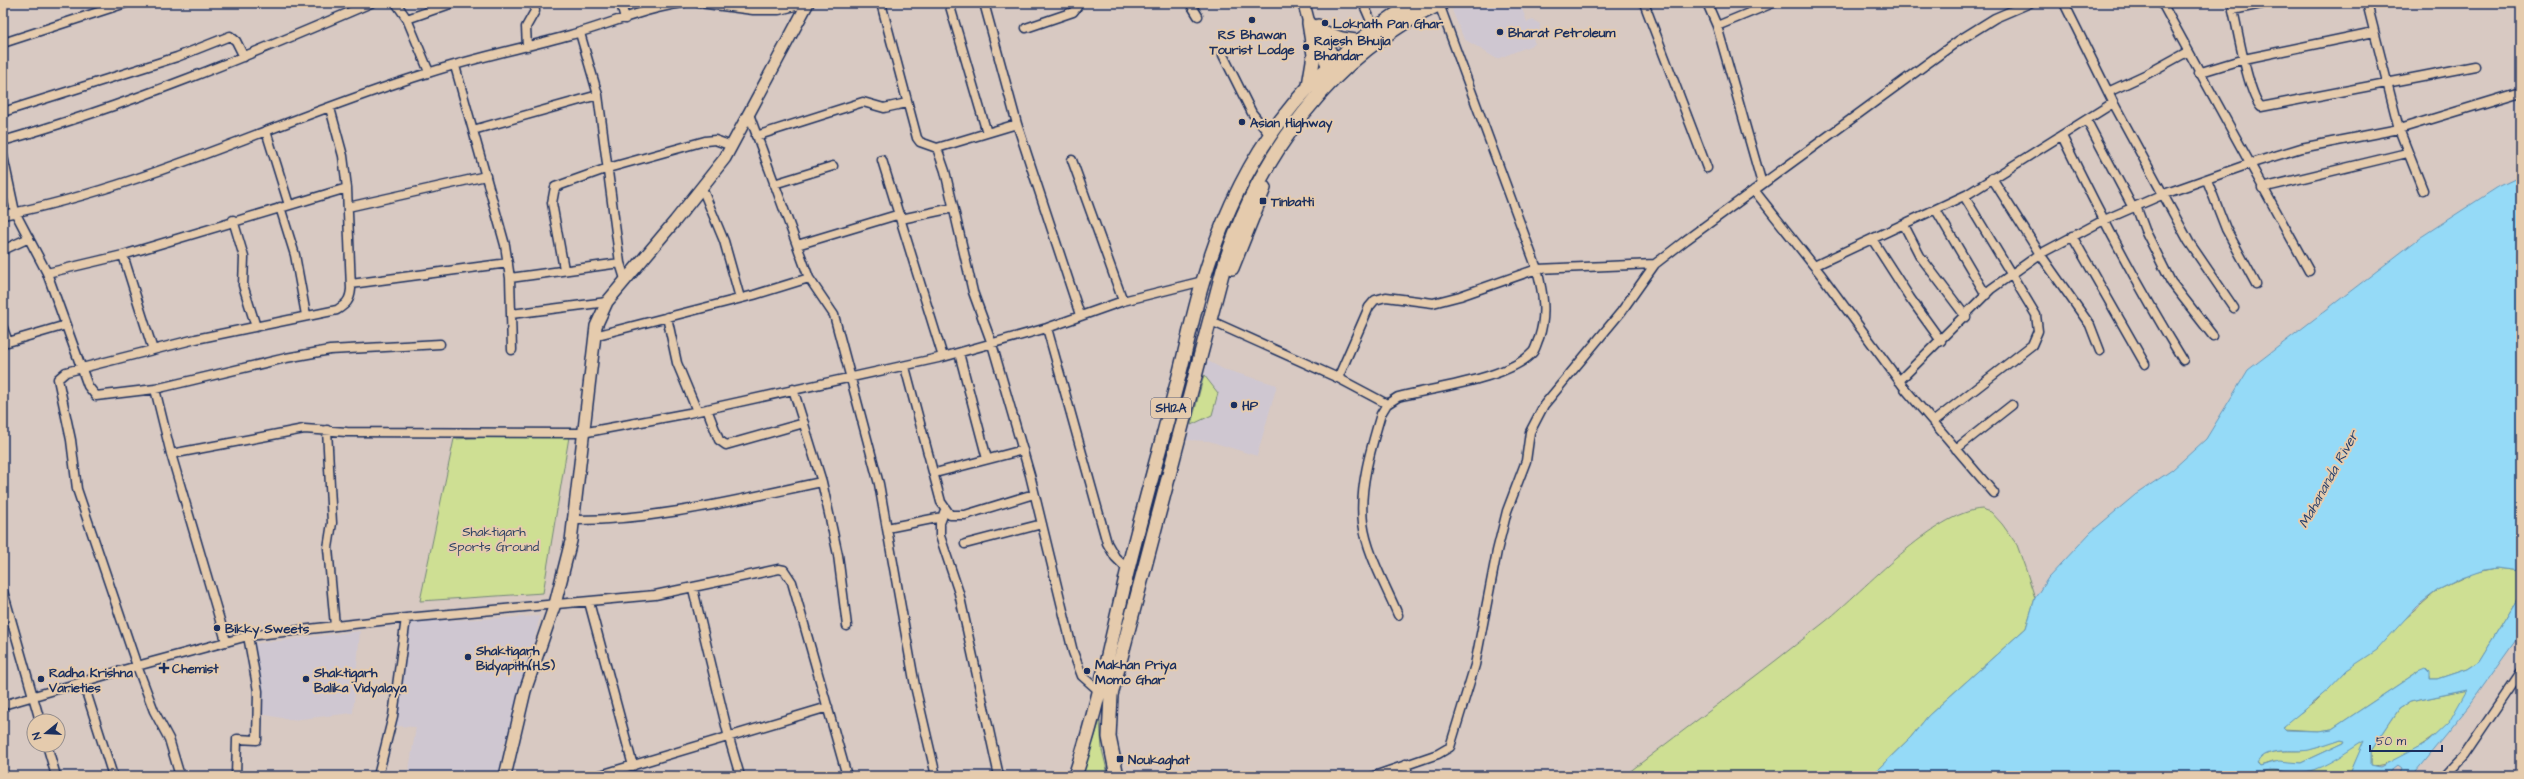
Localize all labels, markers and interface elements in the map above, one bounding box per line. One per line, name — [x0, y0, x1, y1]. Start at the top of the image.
marker: RS Bhawan Tourist Lodge — [1247, 15, 1257, 25]
place label: Loknath Pan Ghar — [1333, 15, 1444, 33]
marker: Loknath Pan Ghar — [1320, 18, 1330, 28]
place label: Bharat Petroleum — [1508, 24, 1616, 42]
place label: RS Bhawan Tourist Lodge — [1209, 26, 1294, 61]
marker: Bharat Petroleum — [1495, 27, 1505, 37]
place label: Rajesh Bhujia Bhandar — [1314, 32, 1391, 65]
marker: Rajesh Bhujia Bhandar — [1301, 42, 1311, 52]
place label: Asian Highway — [1250, 114, 1333, 134]
marker: Asian Highway — [1237, 117, 1247, 127]
place label: Tinbatti — [1270, 193, 1315, 211]
marker: Tinbatti — [1258, 196, 1268, 206]
place label: HP — [1242, 397, 1259, 415]
road number: SH12A — [1151, 398, 1191, 418]
marker: HP — [1229, 400, 1239, 410]
water label: Mahananda River — [2294, 426, 2365, 532]
park label: Shaktigarh Sports Ground — [449, 523, 539, 556]
place label: Bikky Sweets — [225, 620, 310, 639]
marker: Bikky Sweets — [212, 623, 222, 633]
place label: Shaktigarh Bidyapith(H.S) — [475, 642, 555, 676]
marker: Shaktigarh Bidyapith(H.S) — [463, 652, 473, 662]
place label: Makhan Priya Momo Ghar — [1095, 656, 1177, 689]
place label: Chemist — [172, 660, 219, 678]
marker: Chemist — [159, 663, 169, 673]
place label: Radha Krishna Varieties — [48, 664, 133, 697]
place label: Shaktigarh Balika Vidyalaya — [313, 664, 407, 698]
marker: Makhan Priya Momo Ghar — [1082, 666, 1092, 676]
marker: Radha Krishna Varieties — [36, 674, 46, 684]
marker: Shaktigarh Balika Vidyalaya — [301, 674, 311, 684]
north arrow — [26, 713, 66, 753]
scale bar — [2370, 727, 2442, 753]
text: N — [29, 730, 45, 742]
text: 50 m — [2376, 733, 2407, 750]
place label: Noukaghat — [1128, 751, 1190, 771]
marker: Noukaghat — [1115, 754, 1125, 764]

